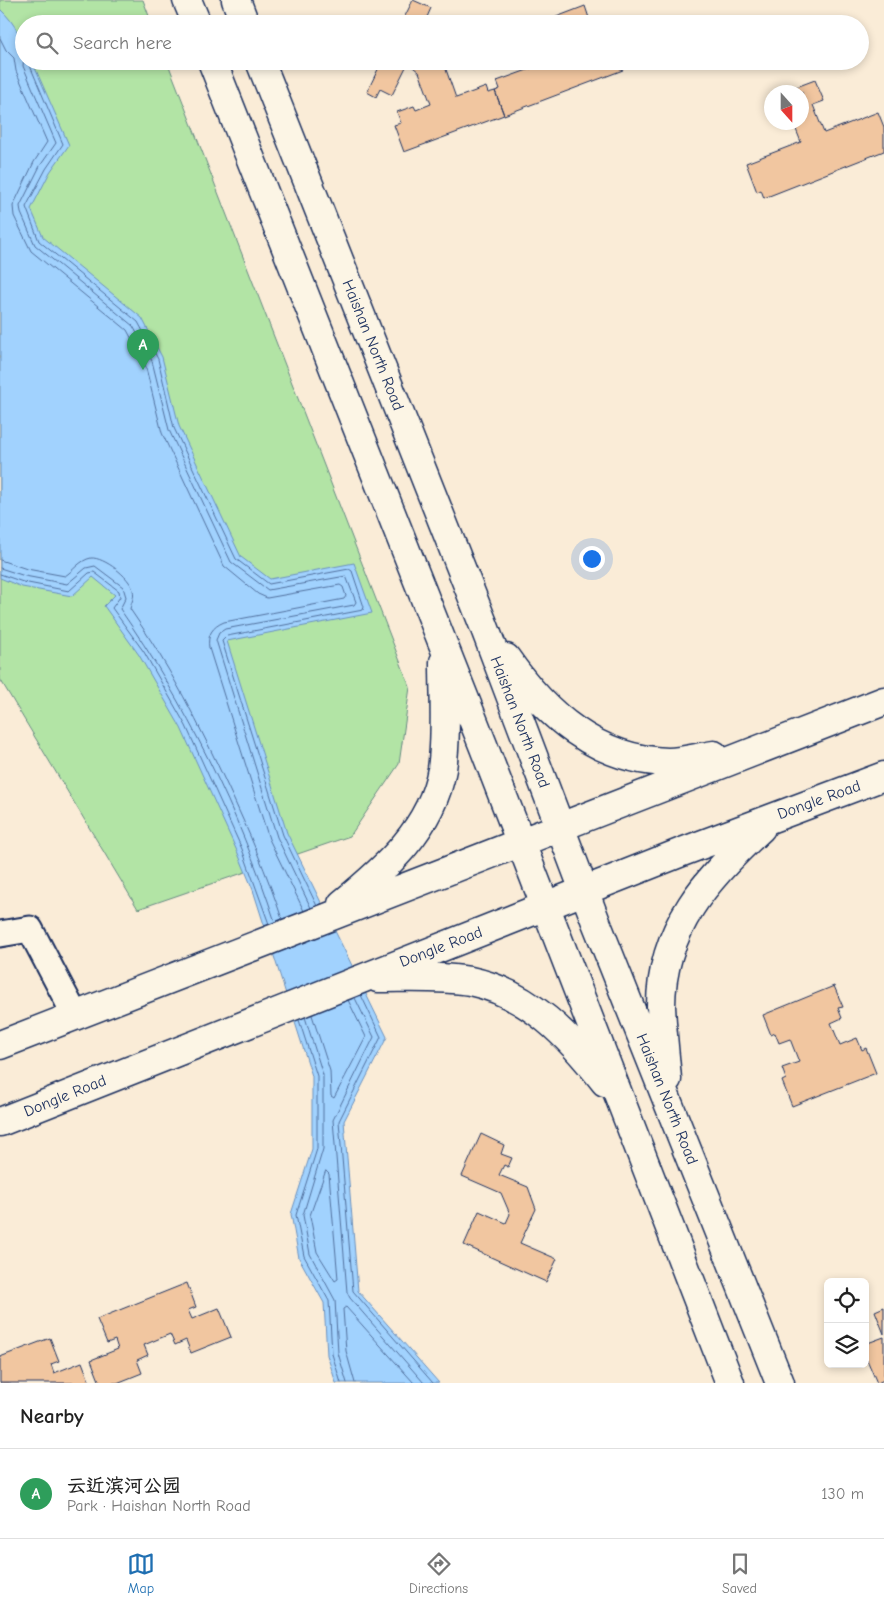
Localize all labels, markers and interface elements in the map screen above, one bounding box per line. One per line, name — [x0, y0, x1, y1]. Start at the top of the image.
search box — [15, 15, 869, 70]
icon: search — [33, 29, 61, 57]
text: Search here — [73, 32, 172, 54]
north arrow — [764, 85, 809, 130]
street label: Haishan North Road — [339, 277, 407, 413]
pin: A — [127, 329, 159, 370]
your location — [579, 546, 605, 572]
street label: Haishan North Road — [487, 654, 553, 790]
street label: Dongle Road — [775, 777, 863, 823]
street label: Dongle Road — [397, 923, 485, 971]
street label: Haishan North Road — [633, 1031, 701, 1167]
street label: Dongle Road — [21, 1071, 109, 1121]
map controls — [824, 1278, 869, 1368]
button: locate — [824, 1278, 869, 1323]
button: layers — [824, 1323, 869, 1368]
text: Nearby — [20, 1404, 84, 1428]
text: 云近滨河公园 — [67, 1475, 181, 1497]
text: A — [32, 1485, 40, 1503]
text: 130 m — [821, 1485, 864, 1503]
text: Park · Haishan North Road — [67, 1497, 251, 1515]
tab: Map — [127, 1550, 155, 1597]
tab: Directions — [409, 1550, 468, 1597]
tab: Saved — [722, 1550, 757, 1597]

